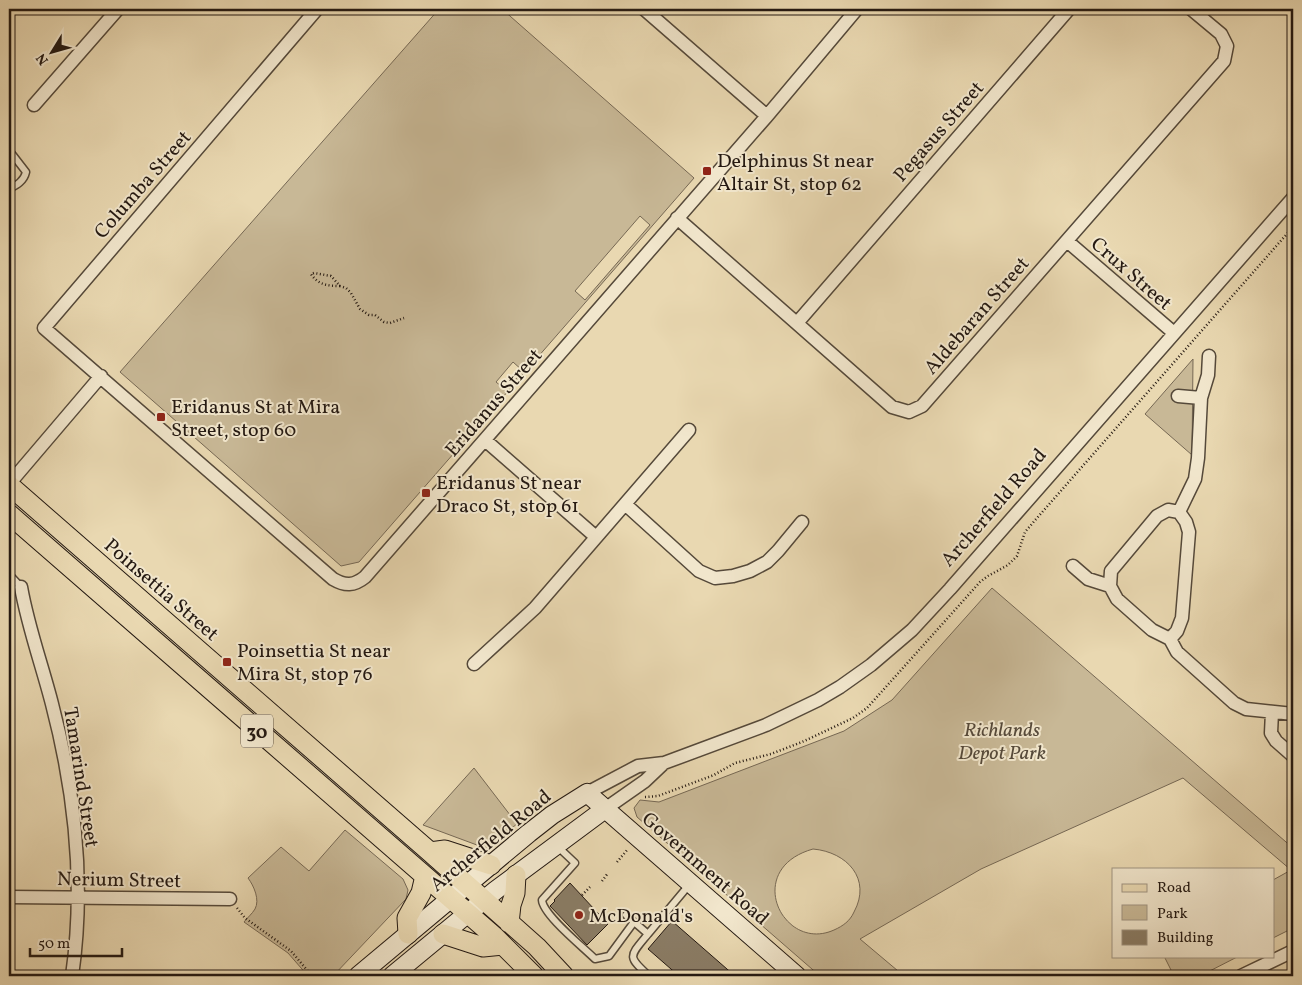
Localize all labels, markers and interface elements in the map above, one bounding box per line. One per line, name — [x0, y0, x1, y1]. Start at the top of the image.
north arrow — [28, 28, 78, 78]
text: N — [32, 49, 53, 69]
street label: Pegasus Street — [888, 76, 991, 189]
street label: Columba Street — [88, 125, 199, 246]
place label: Delphinus St near Altair St, stop 62 — [717, 148, 874, 199]
marker: Delphinus St near Altair St, stop 62 — [701, 165, 713, 177]
street label: Crux Street — [1084, 231, 1177, 318]
street label: Aldebaran Street — [918, 251, 1037, 382]
street label: Eridanus Street — [439, 343, 550, 464]
place label: Eridanus St at Mira Street, stop 60 — [171, 394, 340, 445]
marker: Eridanus St at Mira Street, stop 60 — [155, 411, 167, 423]
street label: Archerfield Road — [935, 443, 1054, 574]
place label: Eridanus St near Draco St, stop 61 — [436, 470, 581, 521]
marker: Eridanus St near Draco St, stop 61 — [420, 487, 432, 499]
street label: Poinsettia Street — [97, 533, 224, 648]
place label: Poinsettia St near Mira St, stop 76 — [237, 638, 391, 689]
marker: Poinsettia St near Mira St, stop 76 — [221, 656, 233, 668]
street label: Tamarind Street — [55, 705, 105, 850]
road number: 30 — [241, 714, 273, 748]
park label: Richlands Depot Park — [958, 717, 1046, 768]
street label: Archerfield Road — [425, 784, 558, 899]
street label: Government Road — [635, 806, 774, 933]
street label: Nerium Street — [57, 866, 181, 896]
legend — [1112, 868, 1274, 958]
text: Road — [1157, 878, 1191, 899]
place label: McDonald's — [589, 903, 693, 931]
text: Park — [1157, 904, 1188, 925]
marker: McDonald's — [573, 909, 585, 921]
scale bar — [30, 925, 122, 957]
text: Building — [1157, 928, 1214, 949]
text: 50 m — [38, 934, 70, 955]

